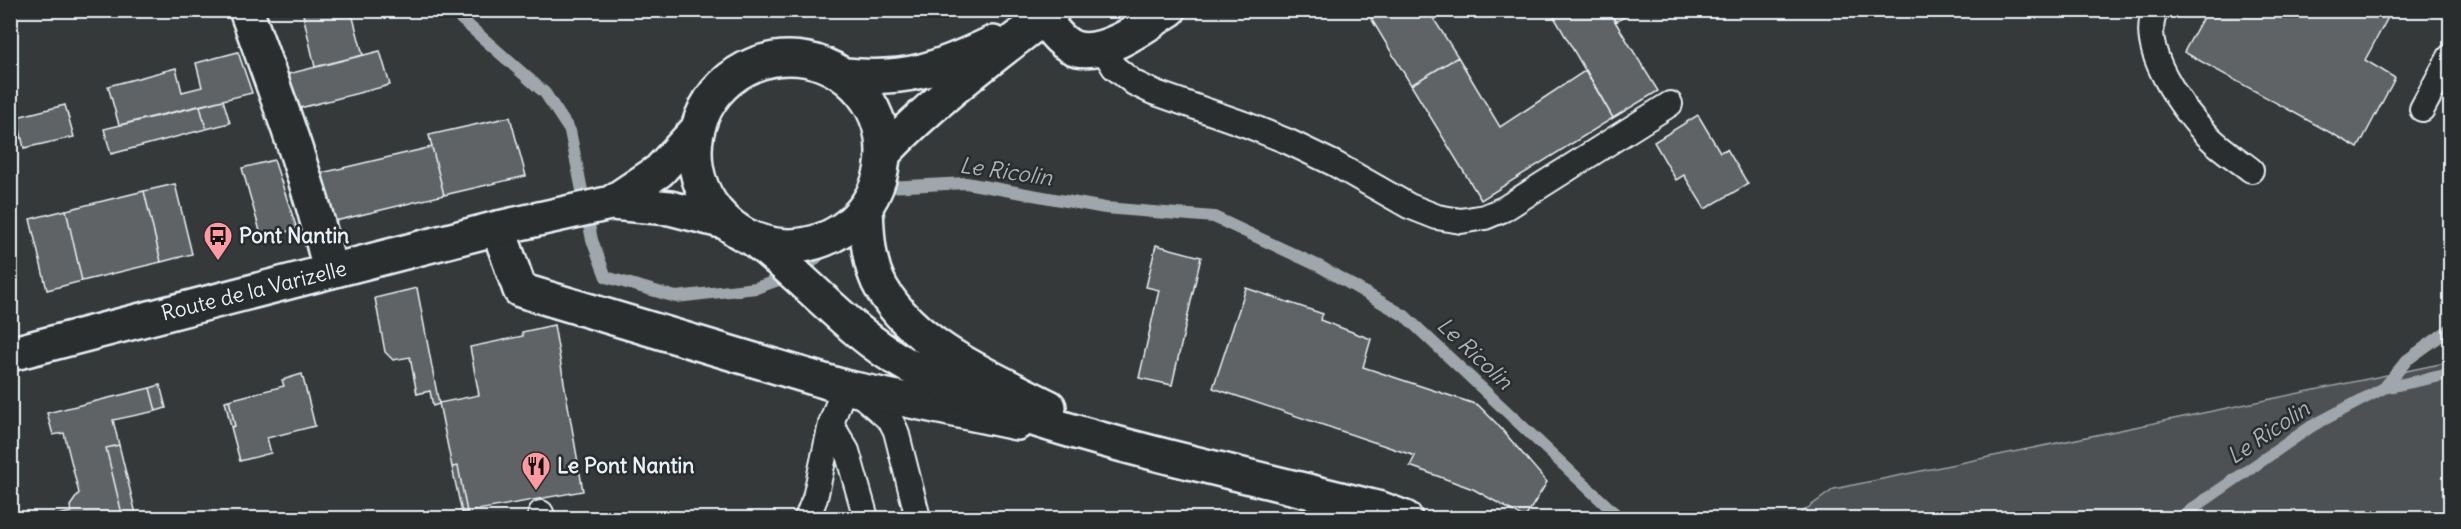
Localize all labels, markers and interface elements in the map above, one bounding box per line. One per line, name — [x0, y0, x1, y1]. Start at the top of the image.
water label: Le Ricolin — [958, 151, 1055, 192]
bus stop icon: Pont Nantin — [202, 220, 234, 262]
place label: Pont Nantin — [239, 222, 349, 249]
street label: Route de la Varizelle — [158, 254, 349, 327]
water label: Le Ricolin — [1431, 311, 1520, 396]
water label: Le Ricolin — [2222, 394, 2316, 470]
restaurant icon: Le Pont Nantin — [520, 450, 552, 492]
place label: Le Pont Nantin — [557, 452, 694, 479]

